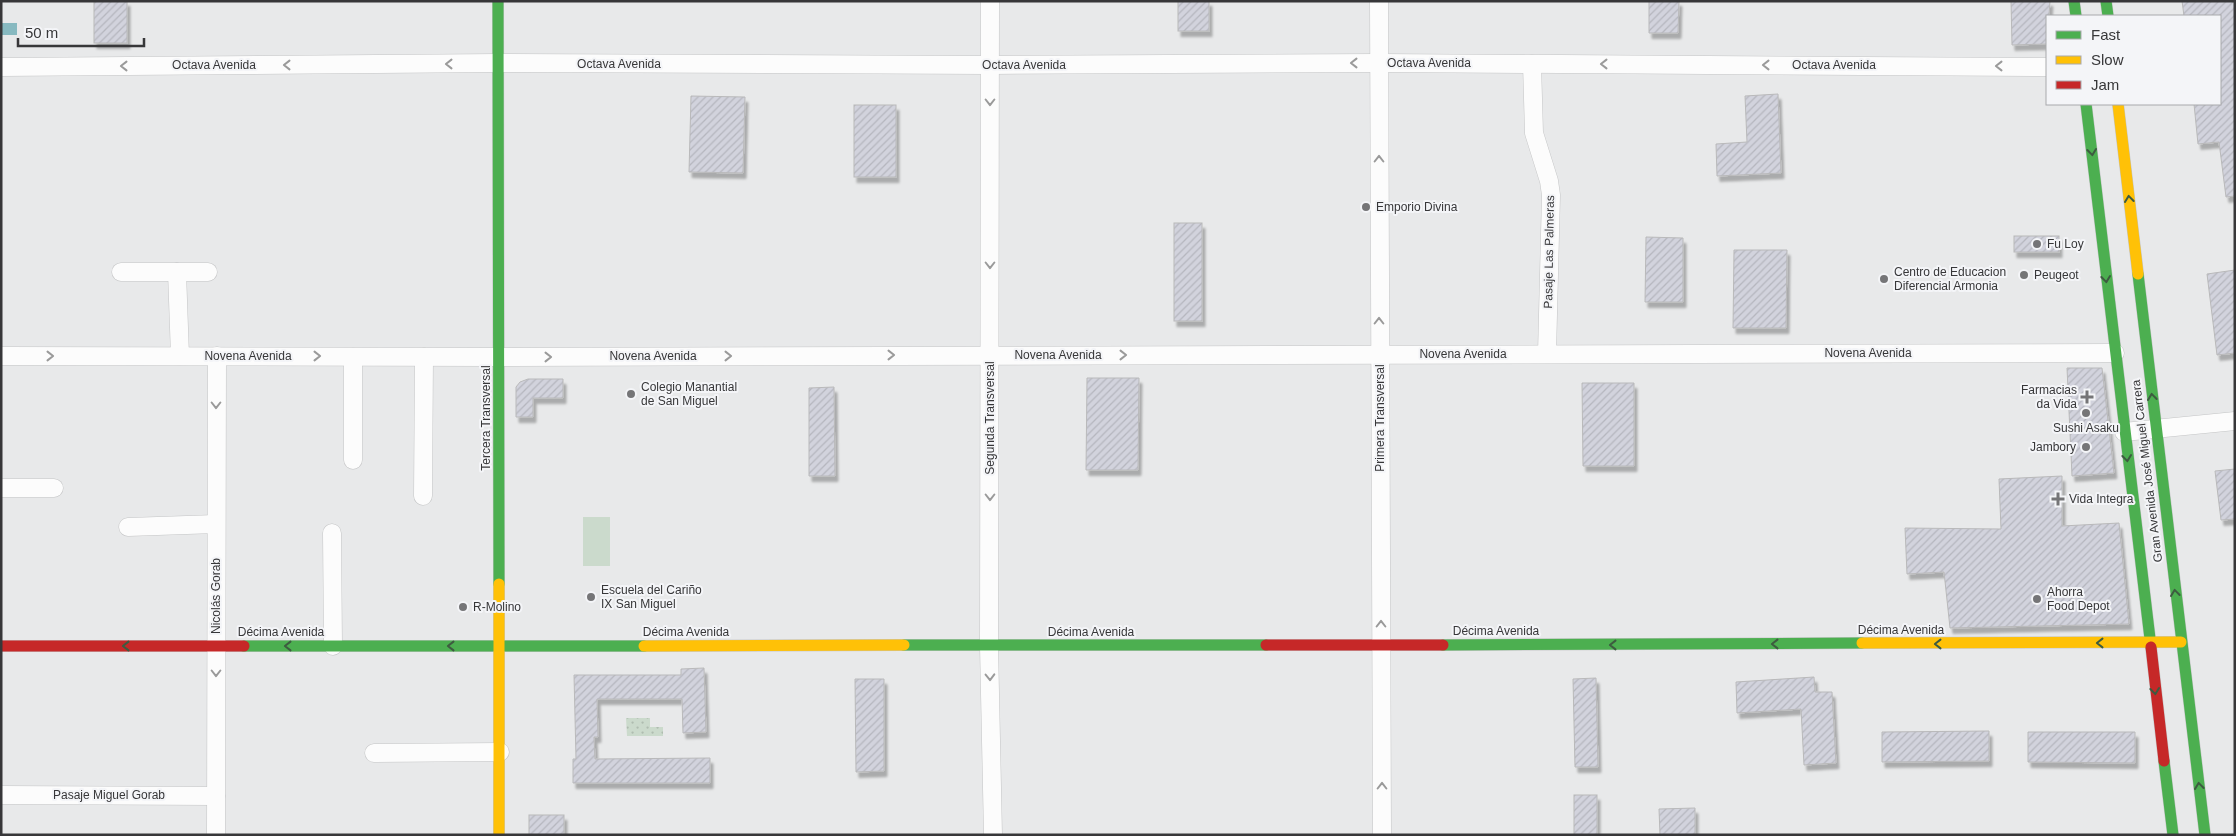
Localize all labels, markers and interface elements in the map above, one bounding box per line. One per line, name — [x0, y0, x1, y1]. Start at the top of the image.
scale bar — [18, 15, 144, 47]
legend — [2046, 15, 2221, 105]
text: 50 m — [25, 24, 58, 41]
text: Fast — [2091, 26, 2121, 43]
text: Slow — [2091, 51, 2124, 68]
street label: Octava Avenida — [1387, 56, 1471, 70]
street label: Octava Avenida — [577, 57, 661, 71]
street label: Octava Avenida — [172, 58, 256, 72]
one-way arrow — [445, 58, 453, 69]
street label: Octava Avenida — [982, 58, 1066, 72]
one-way arrow — [1349, 58, 1357, 68]
street label: Octava Avenida — [1792, 58, 1876, 72]
one-way arrow — [1599, 59, 1607, 69]
one-way arrow — [282, 60, 290, 70]
one-way arrow — [1762, 60, 1770, 70]
one-way arrow — [120, 61, 128, 71]
one-way arrow — [1994, 61, 2002, 71]
text: Jam — [2091, 76, 2119, 93]
one-way arrow — [985, 99, 995, 107]
one-way arrow — [2086, 148, 2097, 156]
one-way arrow — [1374, 154, 1384, 162]
street label: Pasaje Las Palmeras — [1541, 195, 1557, 309]
one-way arrow — [2124, 195, 2135, 203]
place label: Emporio Divina — [1376, 200, 1458, 214]
marker: Emporio Divina — [1360, 201, 1372, 213]
place label: Fu Loy — [2047, 237, 2084, 251]
marker: Fu Loy — [2031, 238, 2043, 250]
one-way arrow — [985, 262, 995, 269]
place label: Centro de Educacion Diferencial Armonia — [1894, 265, 2006, 293]
place label: Peugeot — [2034, 268, 2079, 282]
marker: Peugeot — [2018, 269, 2030, 281]
marker: Centro de Educacion Diferencial Armonia — [1878, 273, 1890, 285]
one-way arrow — [2100, 276, 2111, 284]
one-way arrow — [1374, 317, 1384, 324]
street label: Novena Avenida — [1824, 346, 1912, 360]
street label: Novena Avenida — [1419, 347, 1507, 361]
street label: Novena Avenida — [1014, 348, 1102, 362]
street label: Novena Avenida — [204, 349, 292, 363]
street label: Novena Avenida — [609, 349, 697, 363]
one-way arrow — [887, 350, 895, 361]
one-way arrow — [1120, 350, 1127, 360]
one-way arrow — [46, 351, 54, 361]
one-way arrow — [314, 351, 322, 362]
one-way arrow — [724, 351, 732, 361]
one-way arrow — [544, 352, 552, 362]
street label: Segunda Transversal — [983, 361, 997, 475]
street label: Primera Transversal — [1373, 364, 1387, 472]
street label: Tercera Transversal — [479, 365, 493, 471]
street label: Gran Avenida José Miguel Carrera — [2129, 379, 2165, 563]
place label: Colegio Manantial de San Miguel — [641, 380, 737, 408]
place label: Farmacias da Vida — [2021, 383, 2077, 411]
marker: Colegio Manantial de San Miguel — [625, 388, 637, 400]
marker: Farmacias da Vida — [2081, 391, 2093, 403]
one-way arrow — [2148, 393, 2158, 401]
one-way arrow — [211, 402, 221, 409]
marker: Sushi Asaku — [2080, 407, 2092, 419]
place label: Sushi Asaku — [2053, 421, 2119, 435]
place label: Jambory — [2030, 440, 2076, 454]
marker: Jambory — [2080, 441, 2092, 453]
one-way arrow — [2121, 454, 2132, 462]
marker: Vida Integra — [2051, 492, 2065, 506]
place label: Vida Integra — [2069, 492, 2134, 506]
one-way arrow — [985, 494, 995, 502]
street label: Nicolás Gorab — [209, 558, 223, 634]
place label: Escuela del Cariño IX San Miguel — [601, 583, 702, 611]
place label: Ahorra Food Depot — [2047, 585, 2110, 613]
one-way arrow — [2170, 589, 2181, 597]
marker: Escuela del Cariño IX San Miguel — [585, 591, 597, 603]
marker: Ahorra Food Depot — [2031, 593, 2043, 605]
place label: R-Molino — [473, 600, 521, 614]
marker: R-Molino — [457, 601, 469, 613]
one-way arrow — [1376, 619, 1386, 627]
street label: Décima Avenida — [1858, 623, 1945, 637]
street label: Décima Avenida — [1453, 624, 1540, 638]
street label: Décima Avenida — [238, 625, 325, 639]
street label: Décima Avenida — [643, 625, 730, 639]
street label: Décima Avenida — [1048, 625, 1135, 639]
one-way arrow — [2096, 638, 2104, 648]
one-way arrow — [1771, 639, 1779, 649]
one-way arrow — [1934, 639, 1942, 649]
one-way arrow — [1609, 640, 1616, 650]
one-way arrow — [122, 641, 130, 651]
one-way arrow — [284, 641, 292, 651]
one-way arrow — [447, 641, 454, 651]
one-way arrow — [211, 669, 221, 677]
one-way arrow — [985, 674, 995, 682]
one-way arrow — [2149, 688, 2160, 696]
one-way arrow — [1377, 782, 1387, 790]
one-way arrow — [2194, 782, 2205, 790]
street label: Pasaje Miguel Gorab — [53, 788, 165, 802]

